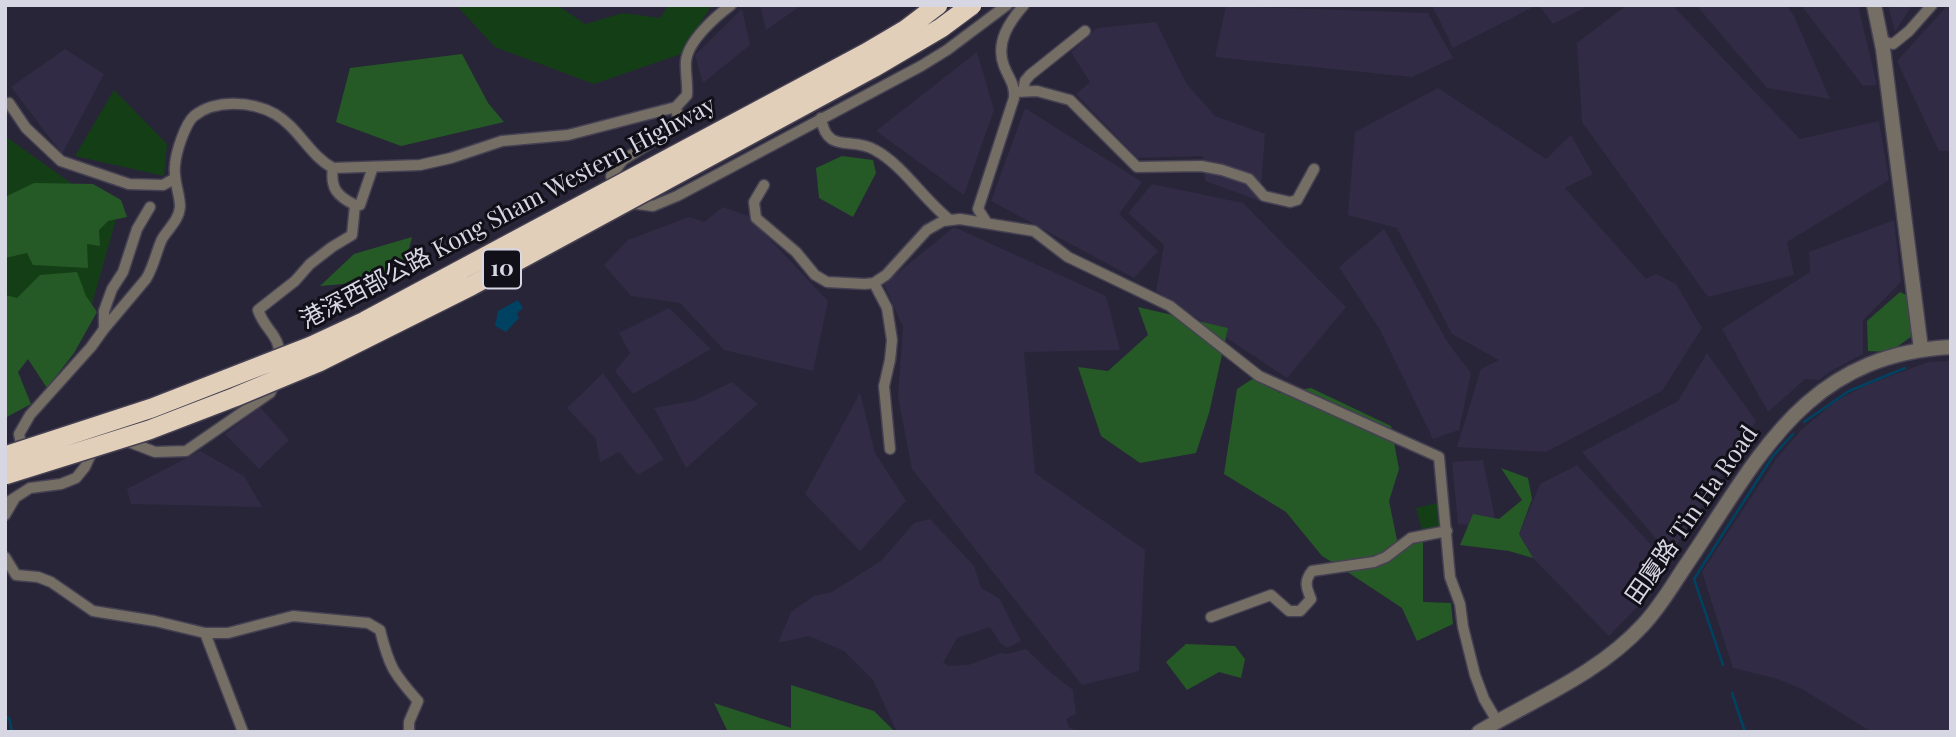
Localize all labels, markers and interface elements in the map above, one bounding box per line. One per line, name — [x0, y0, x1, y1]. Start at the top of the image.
street label: 港深西部公路 Kong Sham Western Highway — [295, 91, 721, 335]
road number: 10 — [483, 250, 521, 288]
street label: 田廈路 Tin Ha Road — [1620, 420, 1764, 610]

